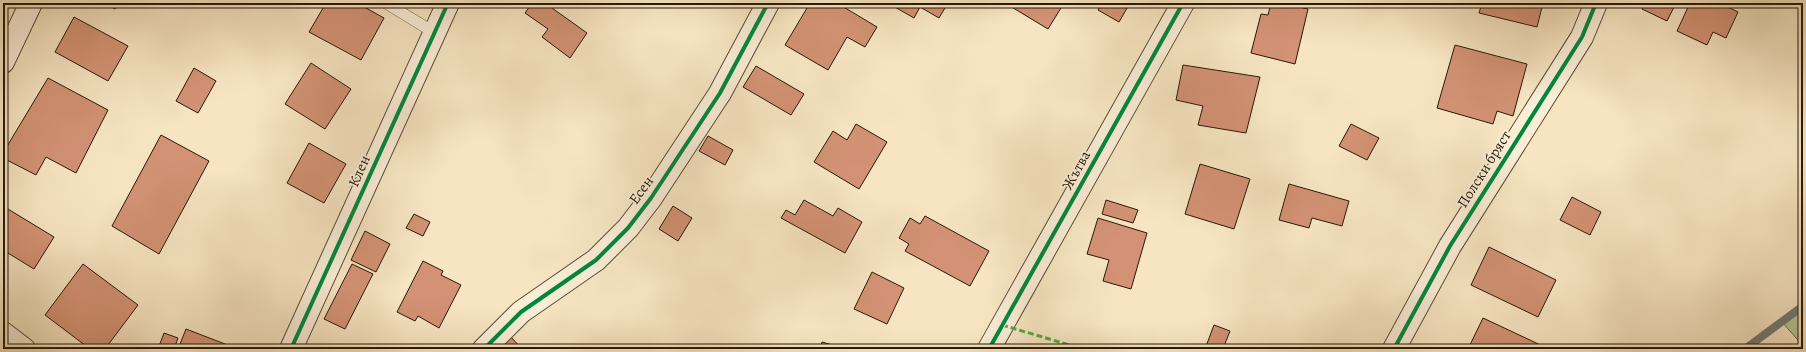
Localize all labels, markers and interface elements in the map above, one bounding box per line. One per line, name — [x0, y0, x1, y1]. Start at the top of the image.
street label: Полски бряст — [1452, 126, 1516, 211]
street label: Жътва — [1057, 147, 1095, 193]
street label: Клен — [343, 152, 375, 190]
street label: Есен — [624, 172, 658, 208]

